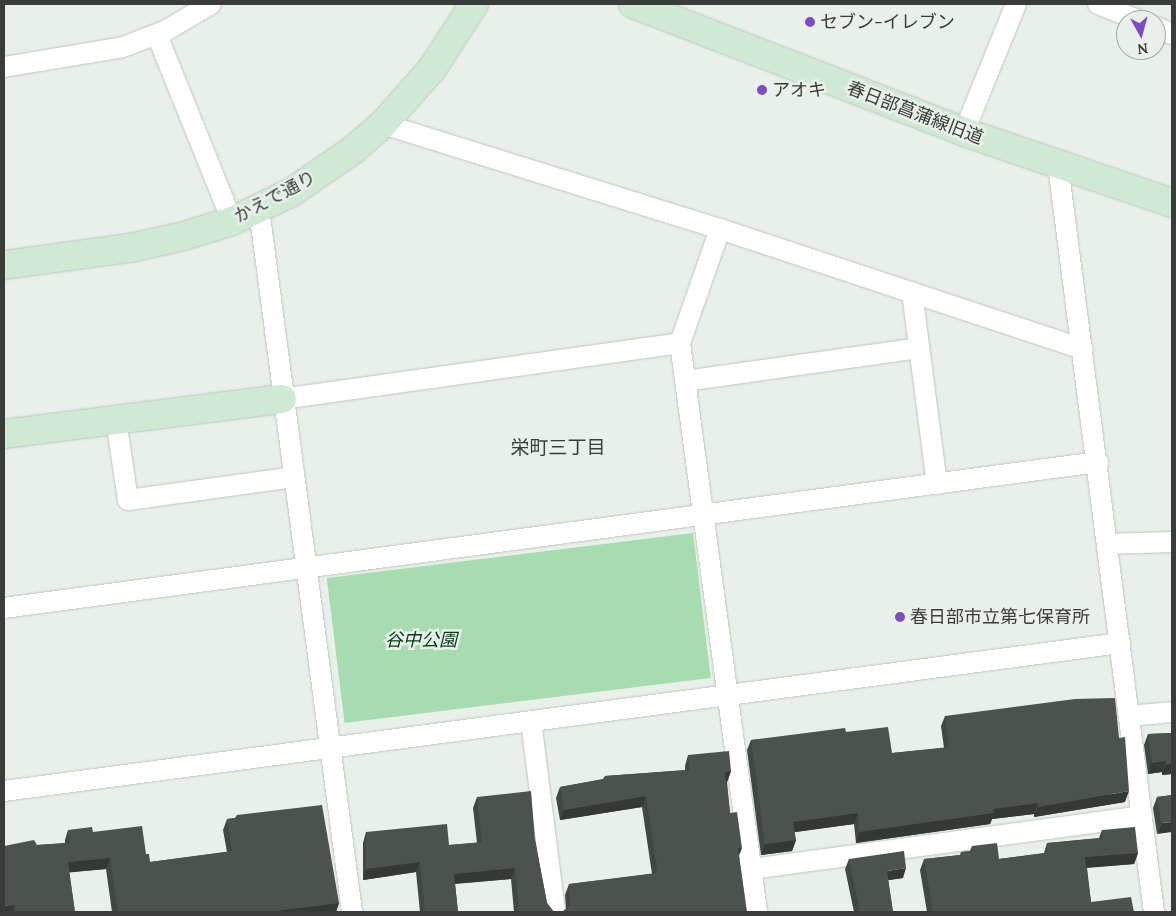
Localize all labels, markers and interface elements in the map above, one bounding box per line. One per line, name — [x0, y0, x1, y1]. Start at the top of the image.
north arrow — [1116, 10, 1166, 60]
place label: セブン-イレブン — [820, 11, 955, 33]
marker: セブン-イレブン — [804, 16, 816, 28]
text: N — [1136, 39, 1149, 58]
street label: 春日部菖蒲線旧道 — [844, 77, 986, 149]
place label: アオキ — [772, 79, 826, 101]
marker: アオキ — [756, 84, 768, 96]
street label: かえで通り — [230, 166, 320, 228]
district label: 栄町三丁目 — [511, 437, 605, 459]
place label: 春日部市立第七保育所 — [910, 606, 1090, 628]
marker: 春日部市立第七保育所 — [894, 611, 906, 623]
park label: 谷中公園 — [385, 629, 457, 651]

